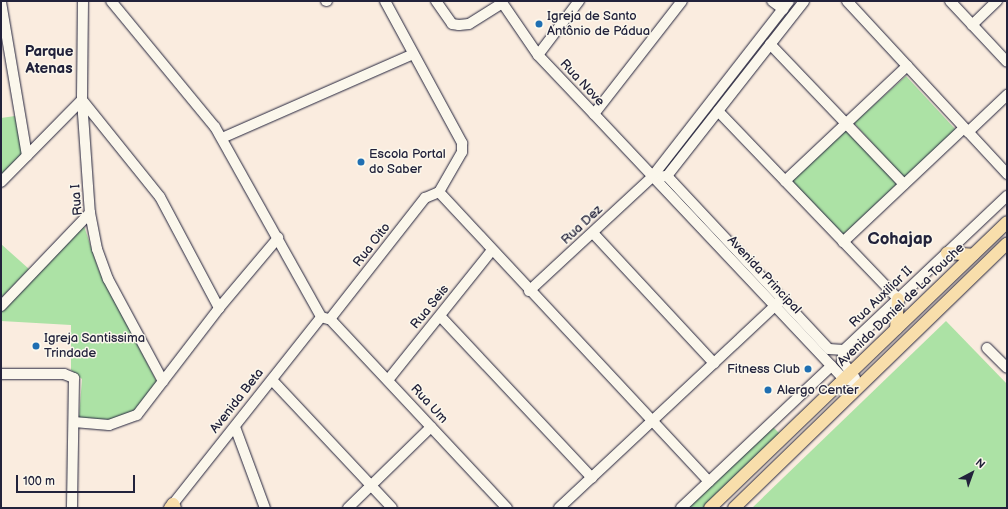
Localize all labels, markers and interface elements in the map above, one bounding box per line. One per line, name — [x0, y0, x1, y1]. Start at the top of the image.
place label: Igreja de Santo Antônio de Pádua — [547, 9, 650, 40]
marker: Igreja de Santo Antônio de Pádua — [534, 19, 544, 29]
district label: Parque Atenas — [25, 42, 73, 77]
street label: Rua Nove — [556, 56, 608, 110]
place label: Escola Portal do Saber — [369, 147, 446, 178]
marker: Escola Portal do Saber — [356, 157, 366, 167]
street label: Rua I — [68, 184, 86, 216]
street label: Rua Dez — [558, 202, 606, 248]
street label: Rua Oito — [350, 220, 394, 270]
district label: Cohajap — [868, 230, 932, 250]
street label: Avenida Principal — [724, 233, 804, 317]
street label: Avenida Daniel de La Touche — [834, 240, 968, 370]
street label: Rua Auxiliar II — [846, 263, 916, 331]
street label: Rua Seis — [407, 282, 453, 332]
place label: Igreja Santissima Trindade — [44, 331, 145, 362]
marker: Igreja Santissima Trindade — [31, 341, 41, 351]
place label: Fitness Club — [727, 361, 800, 377]
marker: Fitness Club — [803, 364, 813, 374]
street label: Avenida Beta — [207, 366, 267, 436]
street label: Rua Um — [407, 381, 451, 427]
place label: Alergo Center — [777, 382, 859, 398]
marker: Alergo Center — [762, 384, 774, 396]
north arrow — [952, 453, 992, 493]
text: N — [973, 456, 988, 471]
scale bar — [18, 467, 137, 493]
text: 100 m — [23, 474, 55, 489]

